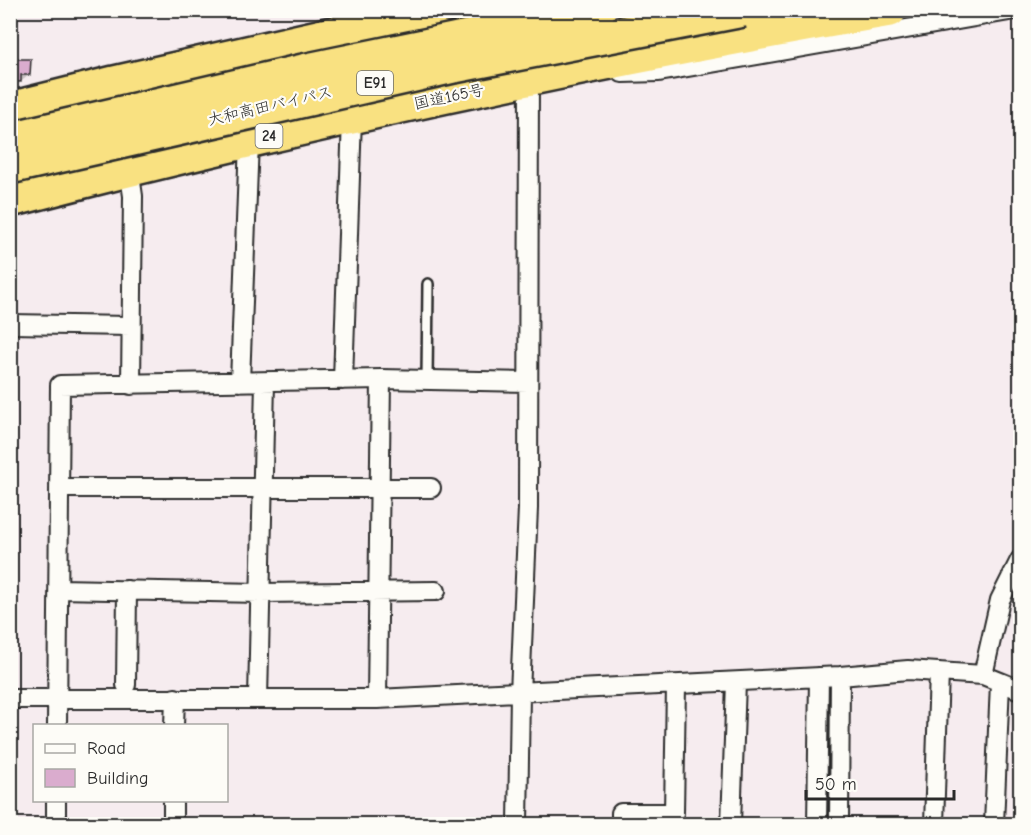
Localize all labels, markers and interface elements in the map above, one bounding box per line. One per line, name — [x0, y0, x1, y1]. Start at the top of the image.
road number: E91 — [357, 71, 393, 95]
street label: 国道165号 — [412, 81, 486, 113]
street label: 大和高田バイパス — [206, 83, 334, 129]
road number: 24 — [256, 124, 282, 148]
legend — [33, 724, 228, 802]
text: Road — [87, 738, 126, 759]
scale bar — [806, 763, 954, 801]
text: Building — [87, 768, 149, 789]
text: 50 m — [815, 774, 857, 795]

